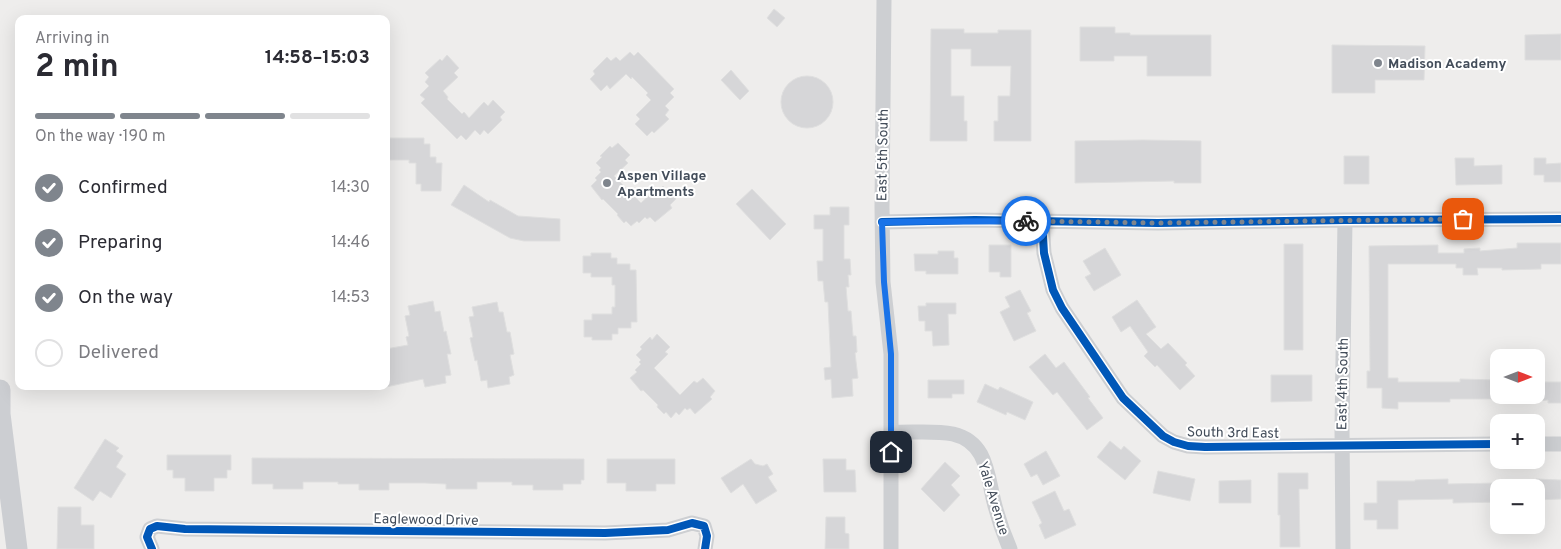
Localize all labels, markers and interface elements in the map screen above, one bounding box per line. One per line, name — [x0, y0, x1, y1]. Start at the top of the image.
text: Arriving in — [35, 29, 110, 49]
text: 14:58–15:03 — [265, 46, 370, 70]
text: 2 min — [35, 48, 119, 88]
place label: Madison Academy — [1388, 56, 1506, 73]
marker: Madison Academy — [1372, 57, 1384, 69]
street label: East 5th South — [874, 109, 893, 201]
text: On the way · 190 m — [35, 127, 165, 147]
place label: Aspen Village Apartments — [617, 168, 707, 201]
icon: check — [35, 174, 63, 202]
text: Confirmed — [78, 176, 168, 200]
marker: Aspen Village Apartments — [601, 177, 613, 189]
text: 14:30 — [331, 178, 370, 198]
courier — [1001, 196, 1051, 246]
pin — [1442, 198, 1484, 240]
icon: bag — [1449, 205, 1477, 233]
icon: bike — [1012, 207, 1040, 235]
icon: check — [35, 229, 63, 257]
text: Preparing — [78, 231, 162, 255]
text: 14:46 — [331, 233, 370, 253]
icon: check — [35, 284, 63, 312]
text: On the way — [78, 286, 173, 310]
text: 14:53 — [331, 288, 370, 308]
street label: East 4th South — [1334, 338, 1353, 430]
text: Delivered — [78, 341, 159, 365]
north arrow — [1490, 349, 1545, 404]
map controls — [1490, 349, 1545, 534]
button: + — [1490, 414, 1545, 469]
street label: South 3rd East — [1187, 424, 1279, 443]
pin — [870, 431, 912, 473]
icon: home — [877, 438, 905, 466]
street label: Yale Avenue — [973, 460, 1012, 537]
button: − — [1490, 479, 1545, 534]
street label: Eaglewood Drive — [373, 511, 479, 530]

